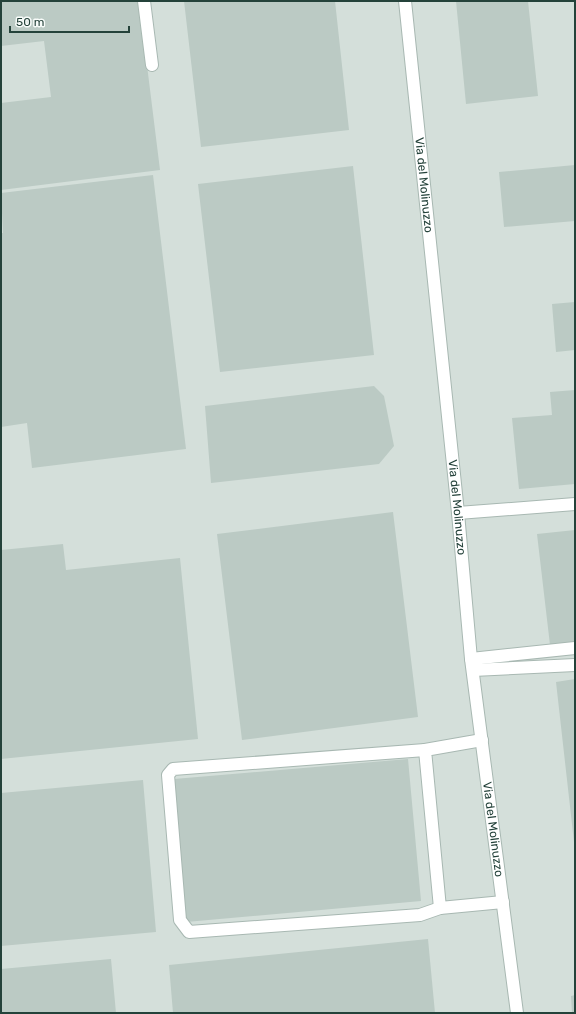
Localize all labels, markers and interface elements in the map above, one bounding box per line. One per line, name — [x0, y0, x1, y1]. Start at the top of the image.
scale bar — [10, 8, 129, 34]
text: 50 m — [16, 15, 44, 29]
street label: Via del Molinuzzo — [412, 137, 436, 234]
street label: Via del Molinuzzo — [446, 459, 469, 556]
street label: Via del Molinuzzo — [480, 781, 506, 878]

